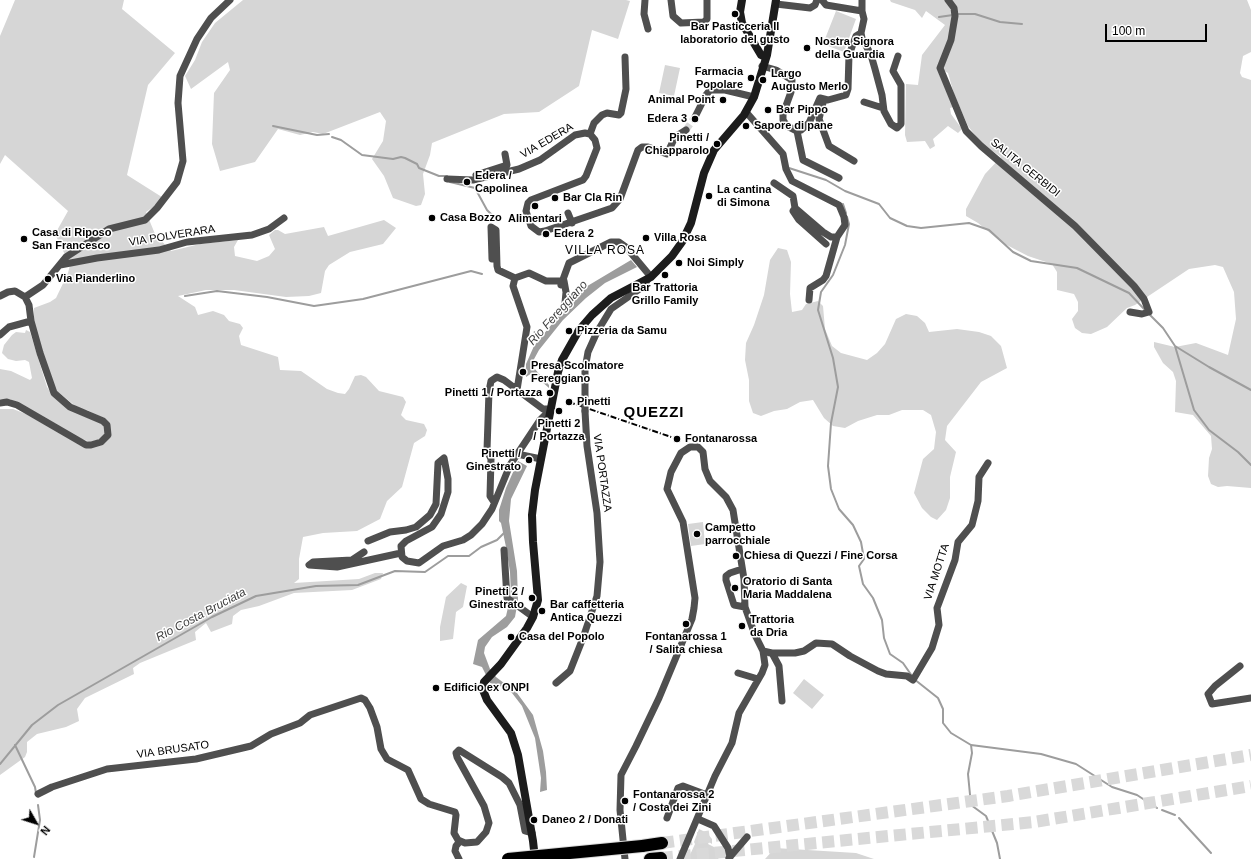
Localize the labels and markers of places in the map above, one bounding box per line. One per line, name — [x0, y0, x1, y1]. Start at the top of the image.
marker: Bar Pasticceria Il laboratorio del gusto — [730, 9, 740, 19]
place label: Bar Pasticceria Il laboratorio del gusto — [680, 20, 790, 46]
place label: Nostra Signora della Guardia — [815, 35, 894, 61]
marker: Nostra Signora della Guardia — [802, 43, 812, 53]
place label: Farmacia Popolare — [695, 65, 743, 91]
place label: Largo Augusto Merlo — [771, 67, 848, 93]
marker: Farmacia Popolare — [746, 73, 756, 83]
marker: Largo Augusto Merlo — [758, 75, 768, 85]
place label: Animal Point — [648, 93, 715, 107]
marker: Animal Point — [718, 95, 728, 105]
place label: Bar Pippo — [776, 103, 828, 117]
marker: Bar Pippo — [763, 105, 773, 115]
place label: Edera 3 — [647, 112, 687, 126]
marker: Edera 3 — [690, 114, 700, 124]
place label: Sapore di pane — [754, 119, 833, 133]
marker: Sapore di pane — [741, 121, 751, 131]
place label: Pinetti / Chiapparolo — [645, 131, 709, 157]
marker: Pinetti / Chiapparolo — [712, 139, 722, 149]
place label: Edera / Capolinea — [475, 169, 528, 195]
marker: Edera / Capolinea — [462, 177, 472, 187]
place label: La cantina di Simona — [717, 183, 771, 209]
place label: Bar Cla Rin — [563, 191, 622, 205]
marker: La cantina di Simona — [704, 191, 714, 201]
marker: Bar Cla Rin — [550, 193, 560, 203]
marker: Alimentari — [530, 201, 540, 211]
place label: Casa Bozzo — [440, 211, 502, 225]
place label: Alimentari — [508, 212, 562, 226]
marker: Casa Bozzo — [427, 213, 437, 223]
place label: Casa di Riposo San Francesco — [32, 226, 111, 252]
place label: Edera 2 — [554, 227, 594, 241]
marker: Edera 2 — [541, 229, 551, 239]
place label: Villa Rosa — [654, 231, 706, 245]
marker: Villa Rosa — [641, 233, 651, 243]
marker: Casa di Riposo San Francesco — [19, 234, 29, 244]
place label: Noi Simply — [687, 256, 744, 270]
marker: Noi Simply — [674, 258, 684, 268]
marker: Bar Trattoria Grillo Family — [660, 270, 670, 280]
place label: Via Pianderlino — [56, 272, 135, 286]
marker: Via Pianderlino — [43, 274, 53, 284]
place label: Bar Trattoria Grillo Family — [632, 281, 698, 307]
place label: Pizzeria da Samu — [577, 324, 667, 338]
marker: Pizzeria da Samu — [564, 326, 574, 336]
place label: Presa Scolmatore Fereggiano — [531, 359, 624, 385]
marker: Presa Scolmatore Fereggiano — [518, 367, 528, 377]
place label: Pinetti 1 / Portazza — [445, 386, 542, 400]
marker: Pinetti 1 / Portazza — [545, 388, 555, 398]
place label: Pinetti — [577, 395, 611, 409]
marker: Pinetti — [564, 397, 574, 407]
marker: Pinetti 2 / Portazza — [554, 406, 564, 416]
place label: Pinetti 2 / Portazza — [533, 417, 585, 443]
place label: Fontanarossa — [685, 432, 757, 446]
marker: Fontanarossa — [672, 434, 682, 444]
place label: Pinetti / Ginestrato — [466, 447, 521, 473]
marker: Pinetti / Ginestrato — [524, 455, 534, 465]
place label: Campetto parrocchiale — [705, 521, 770, 547]
marker: Campetto parrocchiale — [692, 529, 702, 539]
place label: Chiesa di Quezzi / Fine Corsa — [744, 549, 897, 563]
marker: Chiesa di Quezzi / Fine Corsa — [731, 551, 741, 561]
place label: Oratorio di Santa Maria Maddalena — [743, 575, 832, 601]
marker: Oratorio di Santa Maria Maddalena — [730, 583, 740, 593]
place label: Pinetti 2 / Ginestrato — [469, 585, 524, 611]
marker: Pinetti 2 / Ginestrato — [527, 593, 537, 603]
place label: Bar caffetteria Antica Quezzi — [550, 598, 624, 624]
marker: Bar caffetteria Antica Quezzi — [537, 606, 547, 616]
place label: Trattoria da Dria — [750, 613, 794, 639]
marker: Fontanarossa 1 / Salita chiesa — [681, 619, 691, 629]
marker: Trattoria da Dria — [737, 621, 747, 631]
place label: Casa del Popolo — [519, 630, 605, 644]
place label: Fontanarossa 1 / Salita chiesa — [645, 630, 727, 656]
marker: Casa del Popolo — [506, 632, 516, 642]
place label: Edificio ex ONPI — [444, 681, 529, 695]
marker: Edificio ex ONPI — [431, 683, 441, 693]
place label: Fontanarossa 2 / Costa dei Zini — [633, 788, 714, 814]
marker: Fontanarossa 2 / Costa dei Zini — [620, 796, 630, 806]
place label: Daneo 2 / Donati — [542, 813, 628, 827]
marker: Daneo 2 / Donati — [529, 815, 539, 825]

